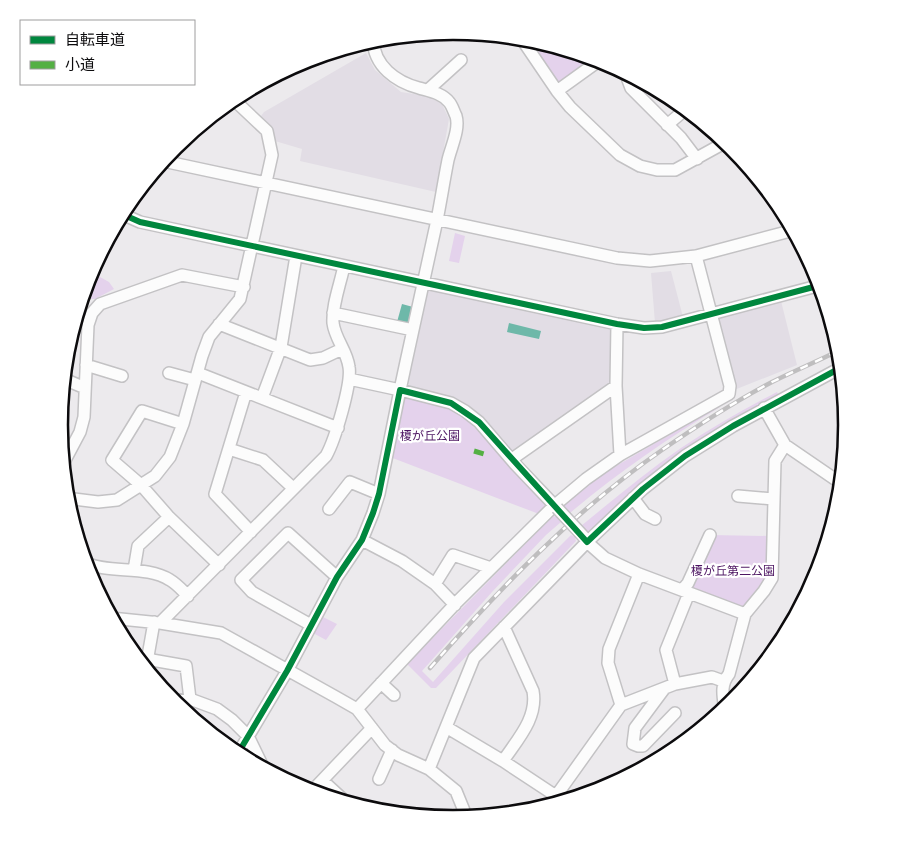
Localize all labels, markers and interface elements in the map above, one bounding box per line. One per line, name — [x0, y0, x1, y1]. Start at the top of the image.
legend — [20, 20, 195, 85]
text: 自転車道 — [65, 30, 125, 49]
text: 小道 — [65, 55, 95, 74]
park label: 榎が丘公園 — [400, 428, 460, 443]
park label: 榎が丘第二公園 — [691, 563, 775, 578]

